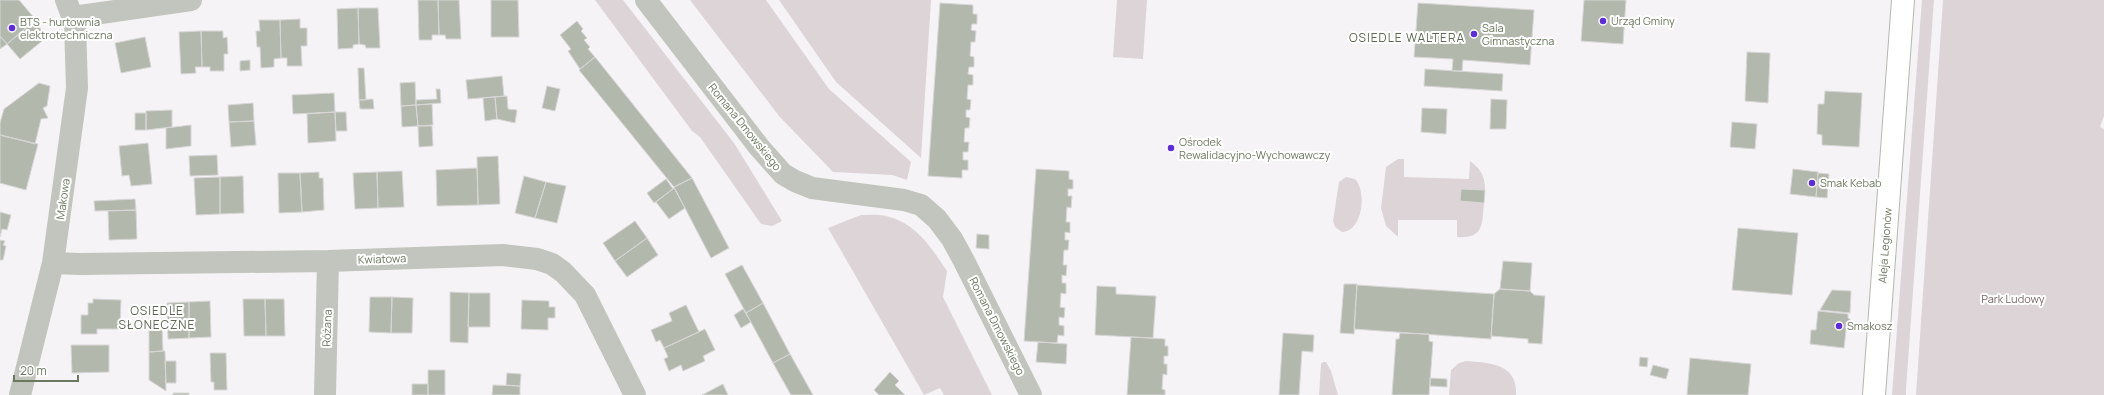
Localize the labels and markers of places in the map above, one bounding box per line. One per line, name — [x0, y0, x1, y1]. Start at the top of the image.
place label: Urząd Gminy — [1611, 13, 1675, 28]
place label: BTS - hurtownia elektrotechniczna — [20, 14, 113, 42]
marker: Urząd Gminy — [1598, 16, 1608, 26]
place label: Sala Gimnastyczna — [1482, 20, 1554, 48]
marker: BTS - hurtownia elektrotechniczna — [7, 23, 17, 33]
marker: Sala Gimnastyczna — [1469, 29, 1479, 39]
place label: Ośrodek Rewalidacyjno-Wychowawczy — [1179, 134, 1330, 162]
marker: Ośrodek Rewalidacyjno-Wychowawczy — [1166, 143, 1176, 153]
place label: Smak Kebab — [1820, 175, 1882, 190]
marker: Smak Kebab — [1807, 178, 1817, 188]
place label: Smakosz — [1847, 318, 1893, 333]
marker: Smakosz — [1834, 321, 1844, 331]

